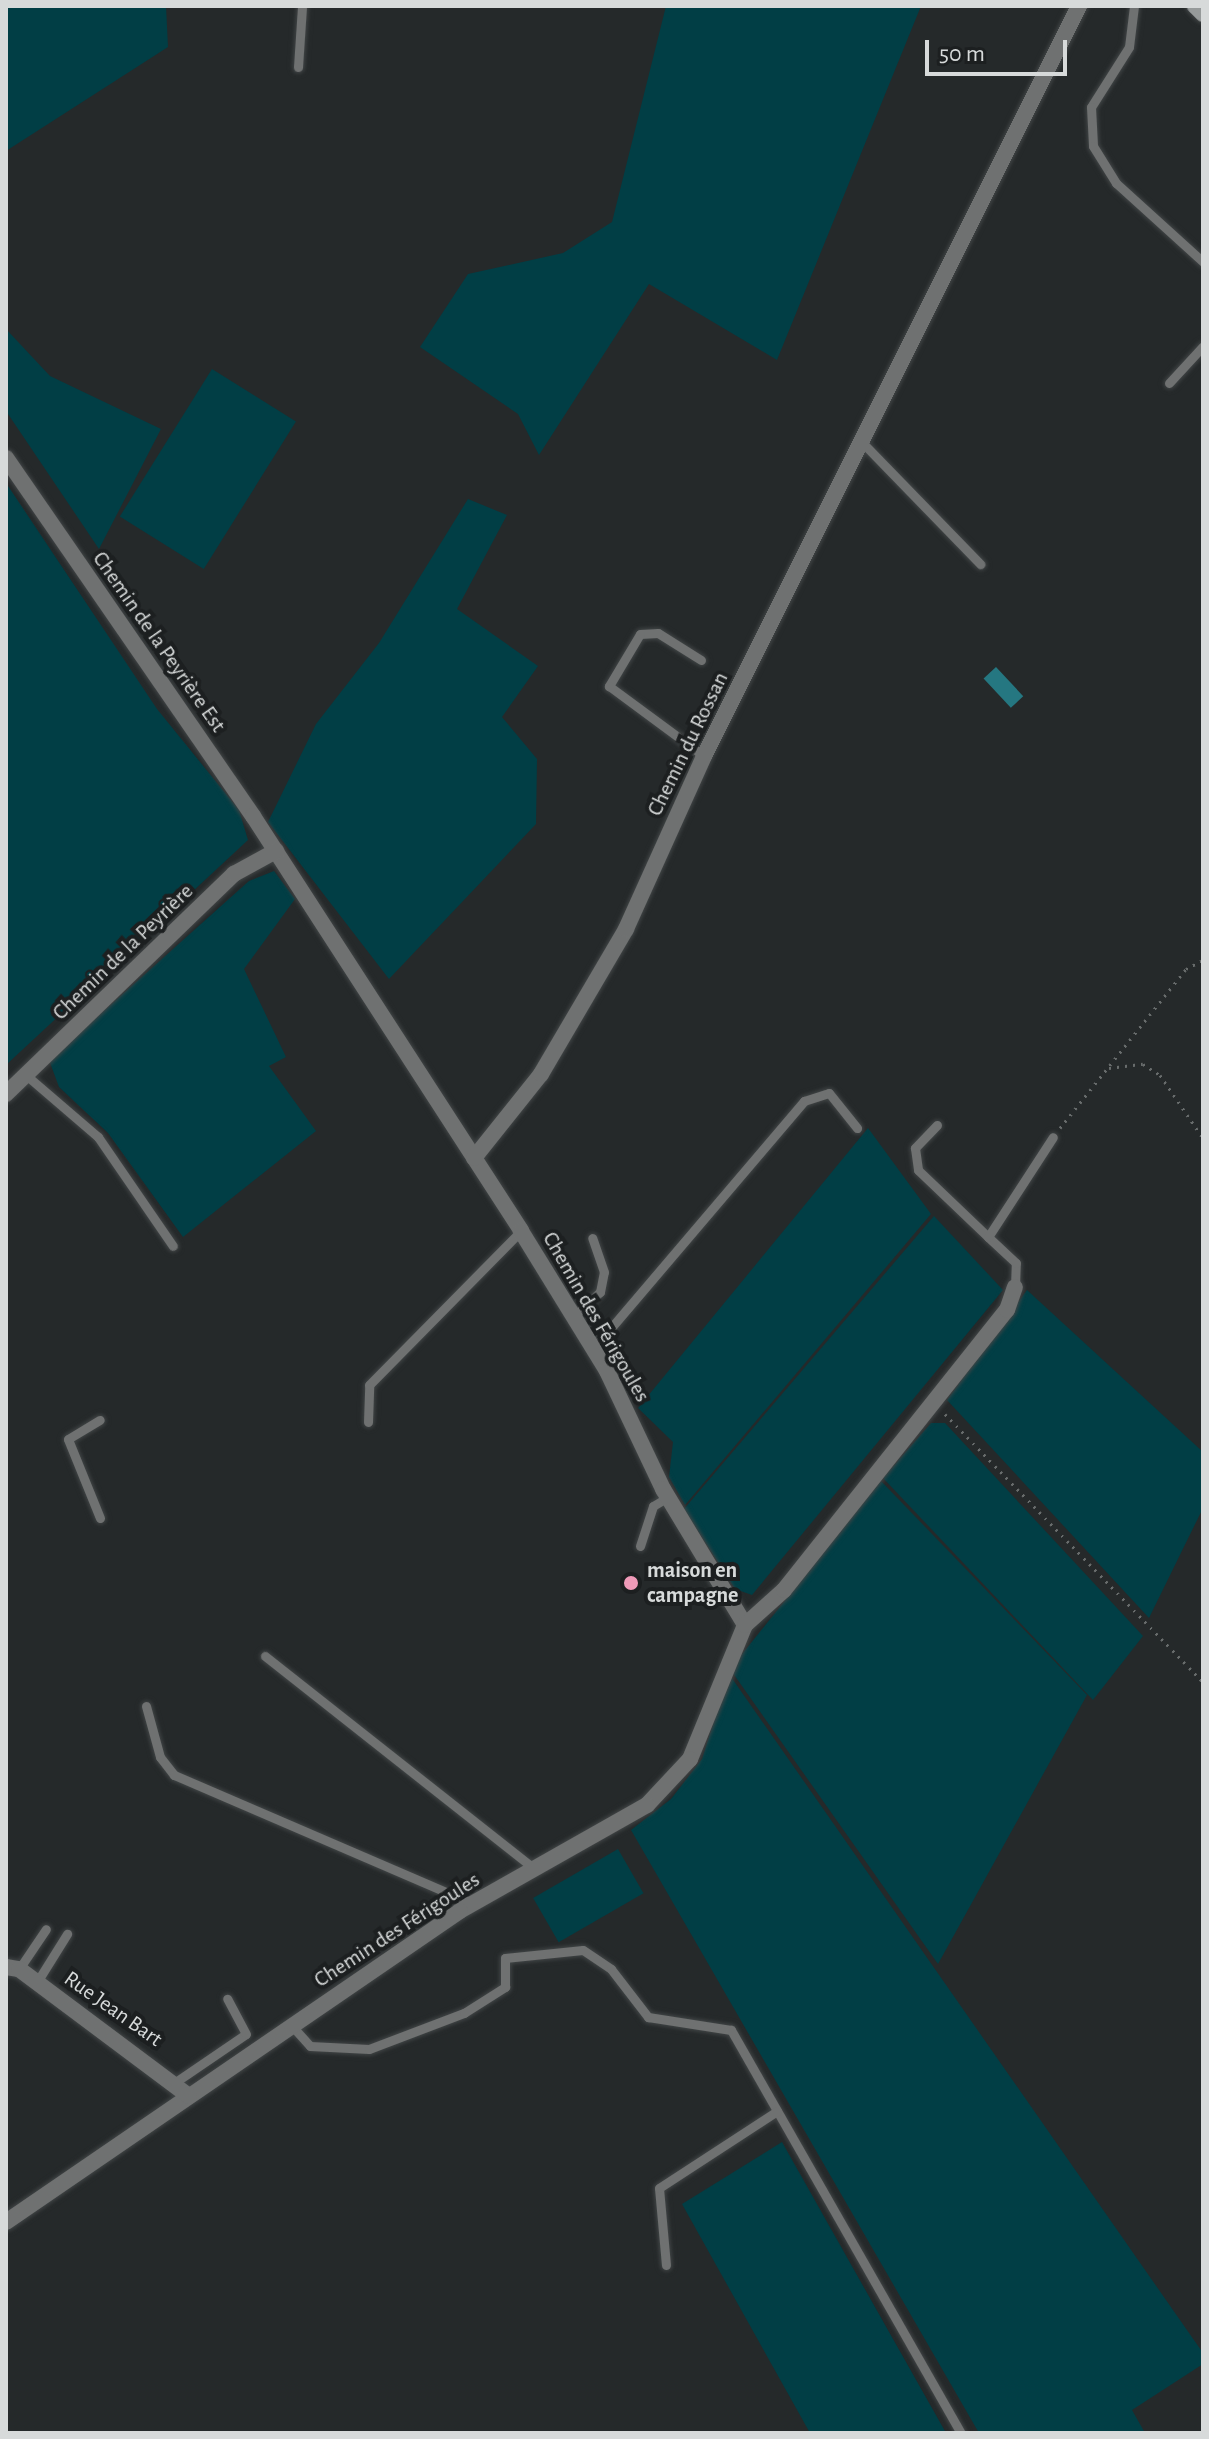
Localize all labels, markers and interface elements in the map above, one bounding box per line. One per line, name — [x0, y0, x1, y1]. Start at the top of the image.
scale bar — [929, 24, 1071, 74]
text: 50 m — [939, 42, 985, 66]
street label: Chemin de la Peyrière Est — [87, 547, 231, 737]
street label: Chemin du Rossan — [642, 668, 734, 820]
street label: Chemin de la Peyrière — [47, 878, 199, 1026]
street label: Chemin des Férigoules — [537, 1227, 655, 1407]
place label: maison en campagne — [647, 1557, 738, 1608]
marker: maison en campagne — [622, 1574, 640, 1592]
street label: Chemin des Férigoules — [309, 1867, 485, 1993]
street label: Rue Jean Bart — [59, 1965, 167, 2053]

